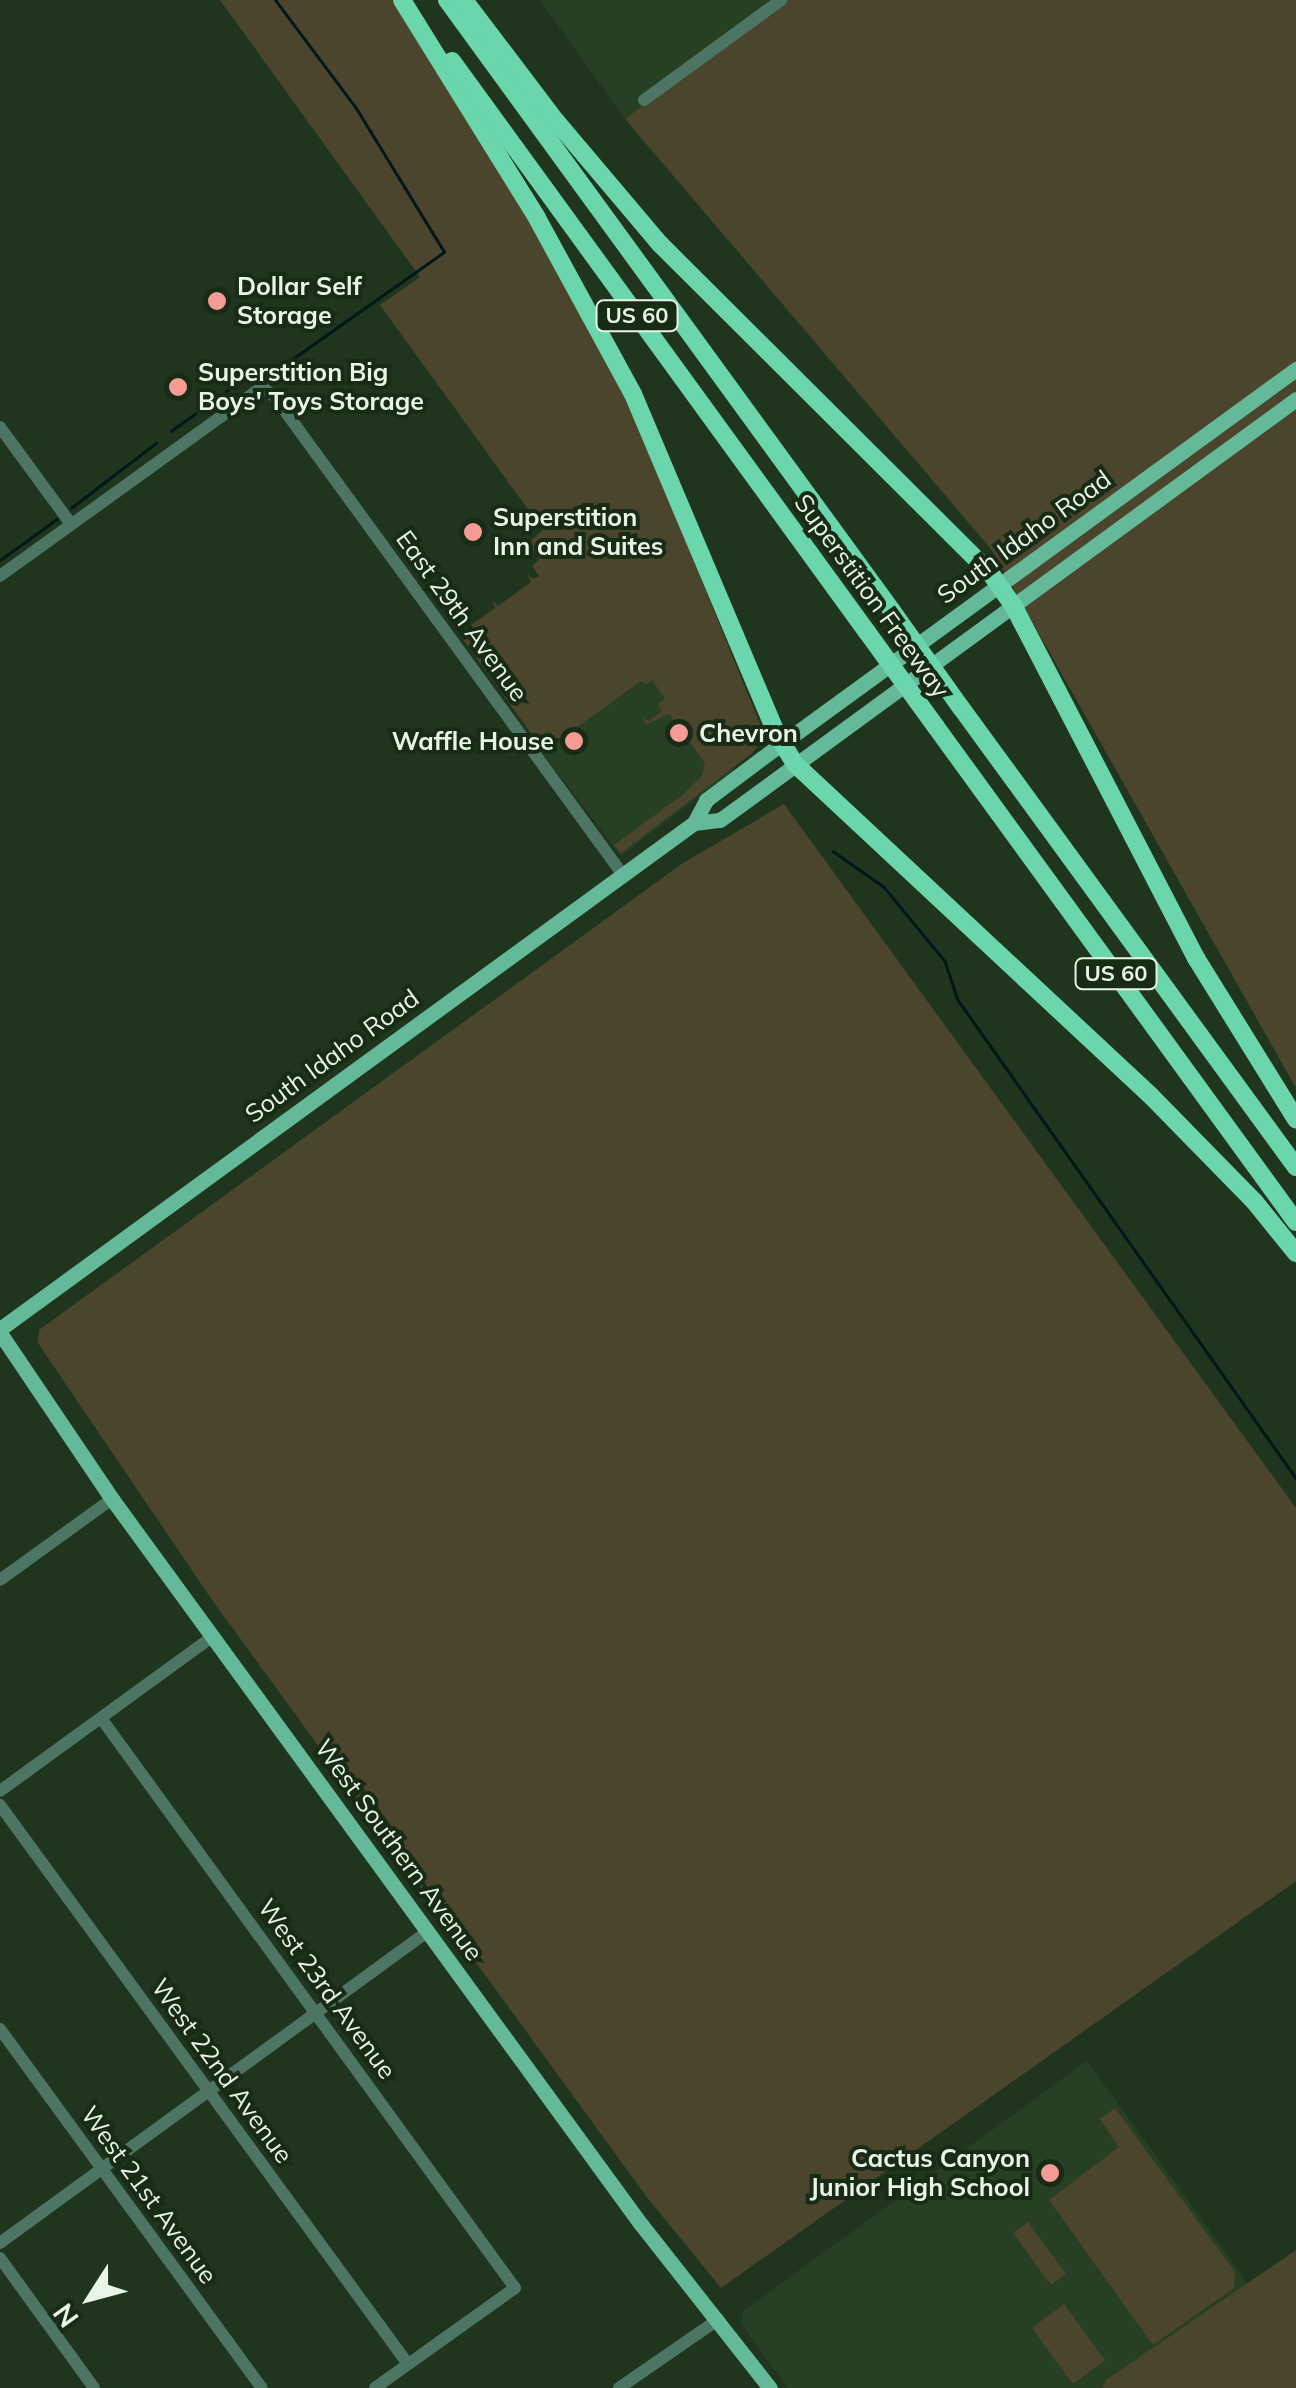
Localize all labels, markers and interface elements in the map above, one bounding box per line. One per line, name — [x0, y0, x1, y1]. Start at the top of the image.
place label: Dollar Self Storage — [237, 272, 362, 331]
marker: Dollar Self Storage — [206, 290, 228, 312]
road number: US 60 — [594, 299, 680, 333]
place label: Superstition Big Boys' Toys Storage — [198, 358, 424, 417]
marker: Superstition Big Boys' Toys Storage — [167, 376, 189, 398]
street label: South Idaho Road — [931, 464, 1117, 610]
street label: Superstition Freeway — [788, 488, 956, 704]
place label: Superstition Inn and Suites — [493, 503, 663, 562]
marker: Superstition Inn and Suites — [462, 521, 484, 543]
street label: East 29th Avenue — [390, 525, 534, 707]
place label: Chevron — [699, 718, 798, 748]
marker: Chevron — [668, 722, 690, 744]
place label: Waffle House — [392, 726, 554, 756]
marker: Waffle House — [563, 730, 585, 752]
road number: US 60 — [1074, 957, 1158, 991]
street label: South Idaho Road — [239, 983, 425, 1129]
street label: West Southern Avenue — [309, 1734, 489, 1966]
street label: West 23rd Avenue — [252, 1893, 402, 2085]
street label: West 22nd Avenue — [145, 1973, 299, 2169]
street label: West 21st Avenue — [75, 2100, 223, 2290]
place label: Cactus Canyon Junior High School — [810, 2144, 1030, 2203]
marker: Cactus Canyon Junior High School — [1039, 2162, 1061, 2184]
north arrow — [40, 2248, 140, 2348]
text: N — [45, 2297, 86, 2335]

